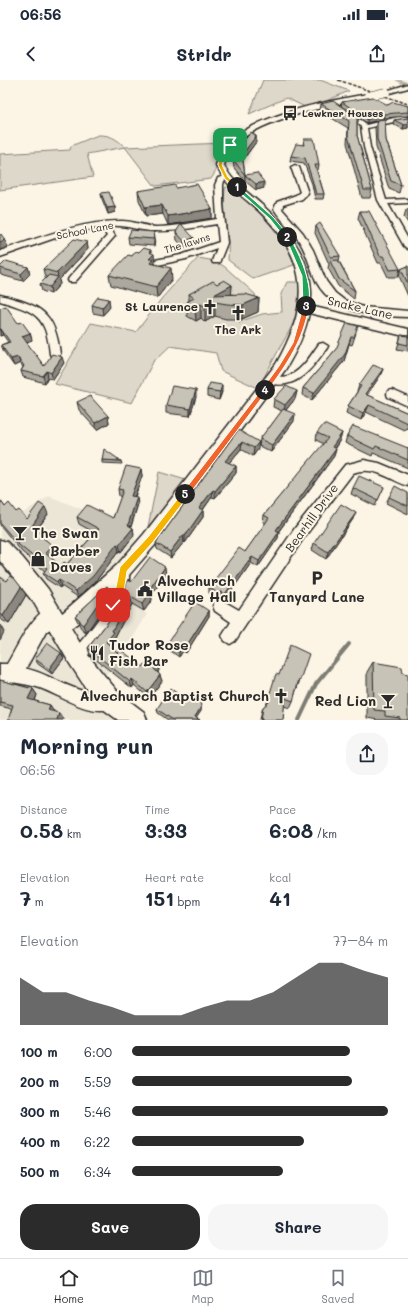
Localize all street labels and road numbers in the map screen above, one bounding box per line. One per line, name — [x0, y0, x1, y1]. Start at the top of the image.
street label: School Lane — [55, 218, 115, 242]
street label: The lawns — [162, 229, 212, 257]
street label: Snake Lane — [326, 292, 394, 322]
street label: Bearhill Drive — [281, 480, 341, 555]

